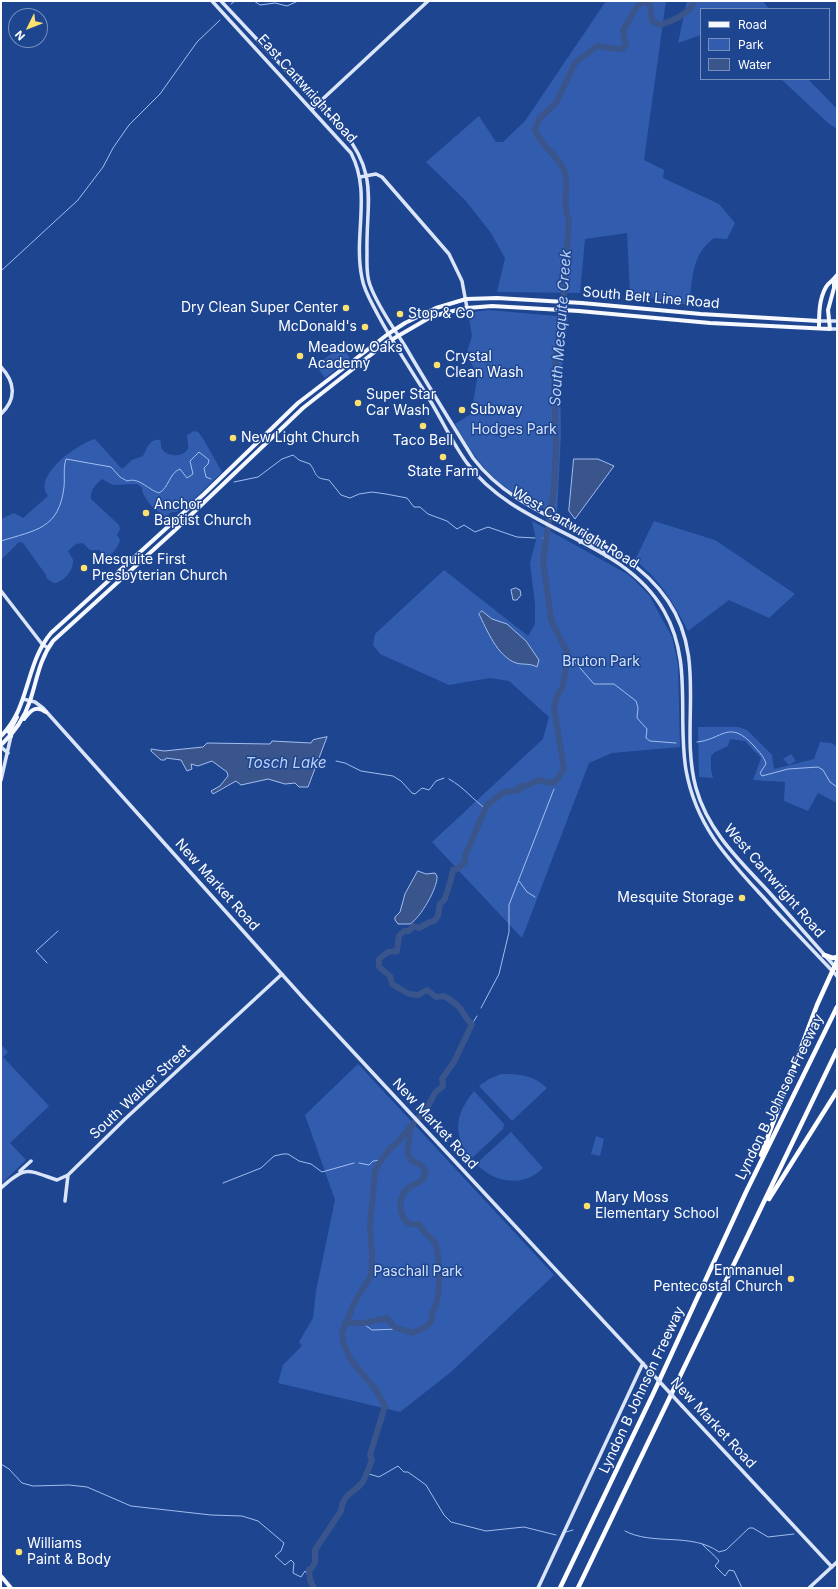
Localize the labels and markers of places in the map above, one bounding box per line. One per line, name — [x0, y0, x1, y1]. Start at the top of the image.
place label: Dry Clean Super Center — [181, 300, 338, 316]
marker: Dry Clean Super Center — [341, 303, 351, 313]
place label: Stop & Go — [408, 306, 474, 322]
marker: Stop & Go — [395, 309, 405, 319]
place label: McDonald's — [278, 319, 357, 335]
marker: McDonald's — [360, 322, 370, 332]
place label: Meadow Oaks Academy — [308, 340, 403, 372]
place label: Crystal Clean Wash — [445, 349, 524, 382]
marker: Meadow Oaks Academy — [295, 351, 305, 361]
marker: Crystal Clean Wash — [432, 360, 442, 370]
place label: Super Star Car Wash — [366, 387, 436, 420]
marker: Super Star Car Wash — [353, 398, 363, 408]
place label: Subway — [470, 402, 523, 418]
marker: Subway — [457, 405, 467, 415]
marker: Taco Bell — [418, 421, 428, 431]
place label: New Light Church — [241, 430, 360, 446]
marker: New Light Church — [228, 433, 238, 443]
place label: Taco Bell — [393, 433, 453, 449]
marker: State Farm — [438, 452, 448, 462]
place label: State Farm — [407, 464, 479, 480]
place label: Anchor Baptist Church — [154, 497, 252, 530]
marker: Anchor Baptist Church — [141, 508, 151, 518]
place label: Mesquite First Presbyterian Church — [92, 552, 228, 584]
marker: Mesquite First Presbyterian Church — [79, 563, 89, 573]
place label: Mesquite Storage — [617, 890, 734, 906]
marker: Mesquite Storage — [737, 893, 747, 903]
place label: Mary Moss Elementary School — [595, 1190, 719, 1222]
marker: Mary Moss Elementary School — [582, 1201, 592, 1211]
place label: Emmanuel Pentecostal Church — [653, 1263, 783, 1296]
marker: Emmanuel Pentecostal Church — [786, 1274, 796, 1284]
place label: Williams Paint & Body — [27, 1536, 111, 1568]
marker: Williams Paint & Body — [14, 1547, 24, 1557]

